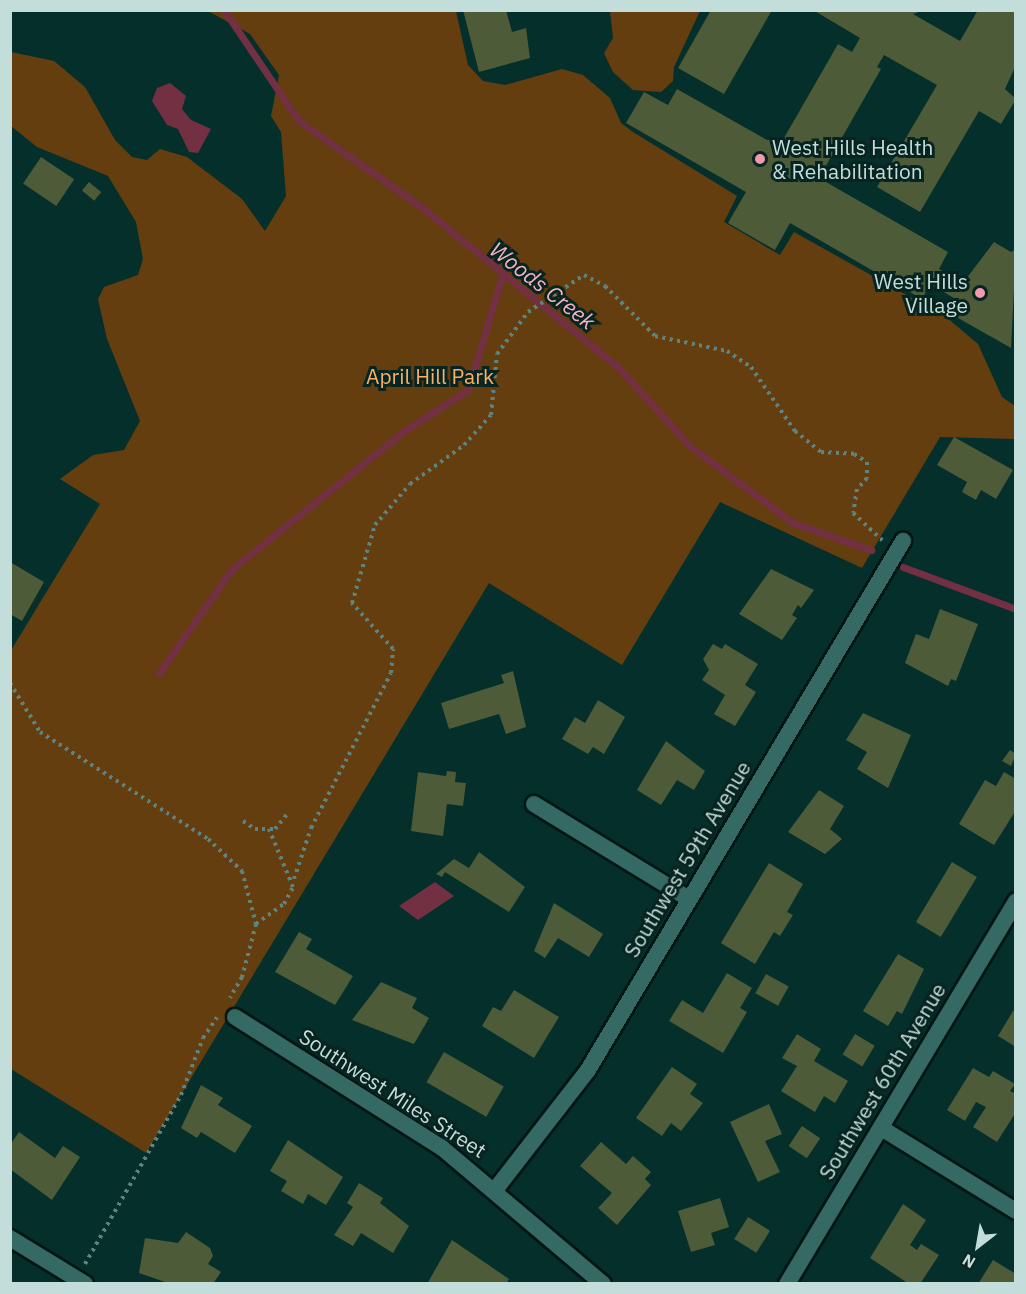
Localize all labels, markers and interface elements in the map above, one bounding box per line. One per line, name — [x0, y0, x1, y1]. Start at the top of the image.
place label: West Hills Health & Rehabilitation — [772, 134, 933, 184]
marker: West Hills Health & Rehabilitation — [753, 152, 767, 166]
water label: Woods Creek — [485, 236, 601, 334]
place label: West Hills Village — [874, 268, 968, 318]
marker: West Hills Village — [973, 286, 987, 300]
park label: April Hill Park — [366, 363, 494, 389]
street label: Southwest 59th Avenue — [618, 756, 756, 962]
street label: Southwest 60th Avenue — [813, 978, 951, 1184]
street label: Southwest Miles Street — [295, 1023, 491, 1163]
north arrow — [948, 1216, 1008, 1276]
text: N — [959, 1250, 979, 1273]

